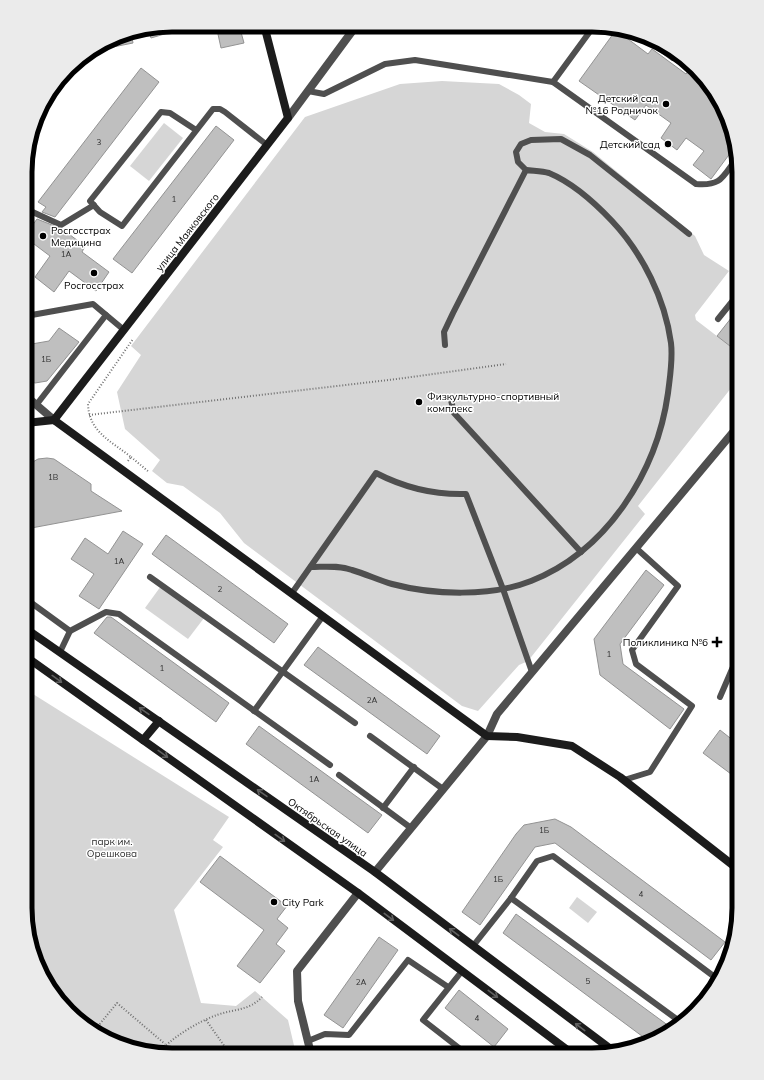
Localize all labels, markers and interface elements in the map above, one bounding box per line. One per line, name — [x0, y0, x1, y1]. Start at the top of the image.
place label: Детский сад №16 Родничок — [586, 92, 659, 117]
marker: Детский сад №16 Родничок — [661, 99, 671, 109]
house number: 3 — [97, 137, 102, 147]
place label: Детский сад — [600, 138, 660, 151]
marker: Детский сад — [663, 139, 673, 149]
street label: улица Маяковского — [153, 191, 222, 274]
house number: 1 — [172, 194, 177, 204]
place label: Росгосстрах Медицина — [51, 224, 111, 249]
marker: Росгосстрах Медицина — [38, 231, 48, 241]
house number: 1А — [61, 249, 71, 259]
marker: Росгосстрах — [89, 268, 99, 278]
place label: Росгосстрах — [64, 279, 124, 292]
house number: 1Б — [41, 354, 52, 364]
place label: Физкультурно-спортивный комплекс — [427, 390, 559, 415]
marker: Физкультурно-спортивный комплекс — [414, 397, 424, 407]
house number: 1В — [48, 472, 58, 482]
house number: 1А — [114, 556, 124, 566]
house number: 2 — [218, 584, 223, 594]
place label: Поликлиника №6 — [623, 636, 708, 649]
marker: Поликлиника №6 — [711, 636, 723, 648]
house number: 1 — [607, 649, 612, 659]
house number: 1 — [160, 663, 165, 673]
one-way arrow — [51, 675, 62, 683]
house number: 2А — [367, 695, 377, 705]
one-way arrow — [139, 707, 150, 715]
one-way arrow — [157, 750, 168, 758]
house number: 1А — [309, 774, 319, 784]
one-way arrow — [257, 789, 268, 797]
street label: Октябрьская улица — [285, 795, 370, 860]
house number: 1Б — [539, 825, 550, 835]
one-way arrow — [274, 834, 285, 842]
park label: парк им. Орешкова — [87, 835, 137, 860]
house number: 1Б — [493, 874, 504, 884]
house number: 4 — [639, 889, 644, 899]
place label: City Park — [282, 896, 325, 909]
marker: City Park — [269, 897, 279, 907]
one-way arrow — [383, 912, 394, 921]
one-way arrow — [449, 928, 460, 936]
house number: 5 — [586, 976, 591, 986]
house number: 2А — [356, 977, 366, 987]
one-way arrow — [487, 990, 498, 999]
house number: 4 — [475, 1013, 480, 1023]
one-way arrow — [575, 1023, 586, 1031]

